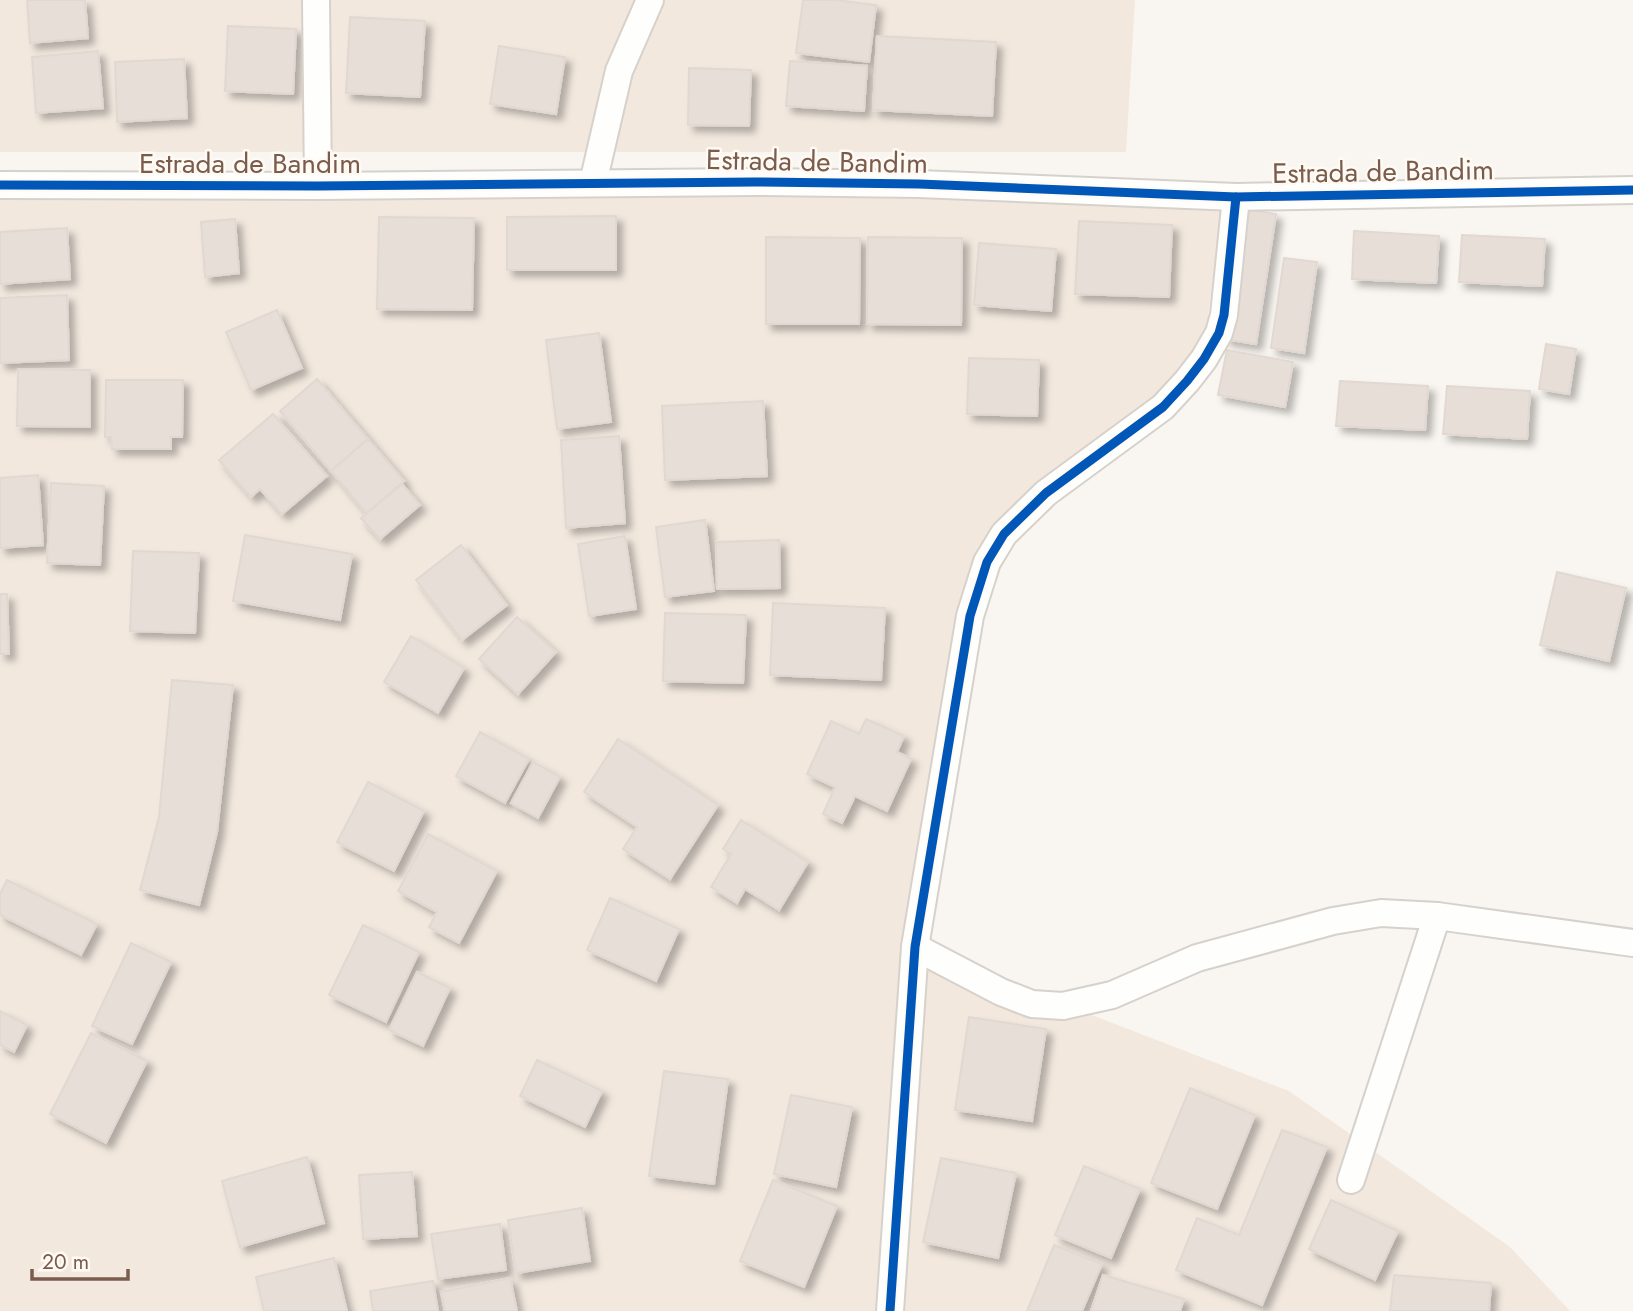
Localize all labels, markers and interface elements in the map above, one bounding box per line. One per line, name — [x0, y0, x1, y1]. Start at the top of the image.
street label: Estrada de Bandim — [706, 139, 928, 184]
street label: Estrada de Bandim — [139, 143, 361, 184]
street label: Estrada de Bandim — [1272, 149, 1494, 194]
scale bar — [32, 1238, 128, 1282]
text: 20 m — [42, 1247, 89, 1277]

